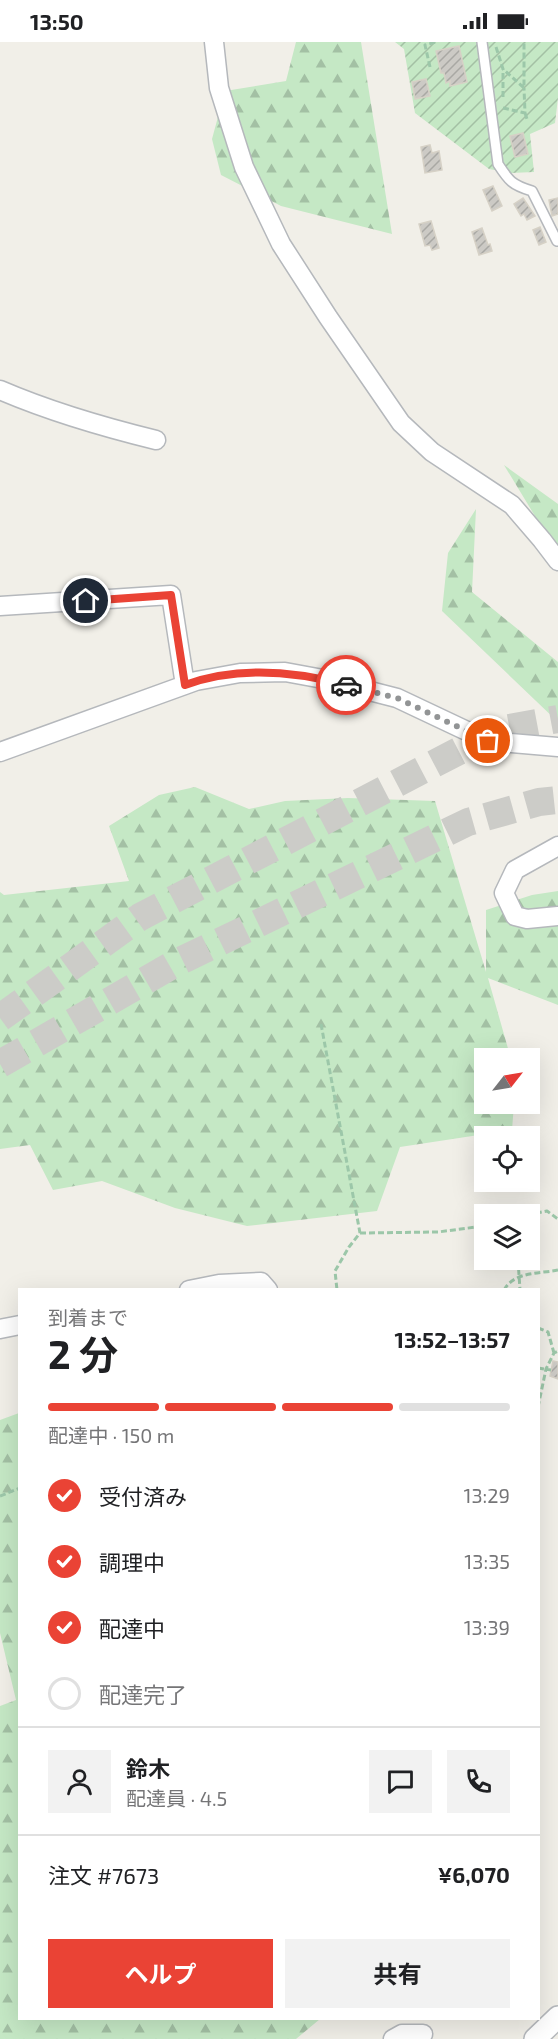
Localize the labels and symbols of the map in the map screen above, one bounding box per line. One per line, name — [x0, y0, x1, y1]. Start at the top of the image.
pin — [60, 575, 111, 626]
courier — [316, 655, 376, 715]
pin — [462, 715, 513, 766]
north arrow — [474, 1048, 540, 1114]

